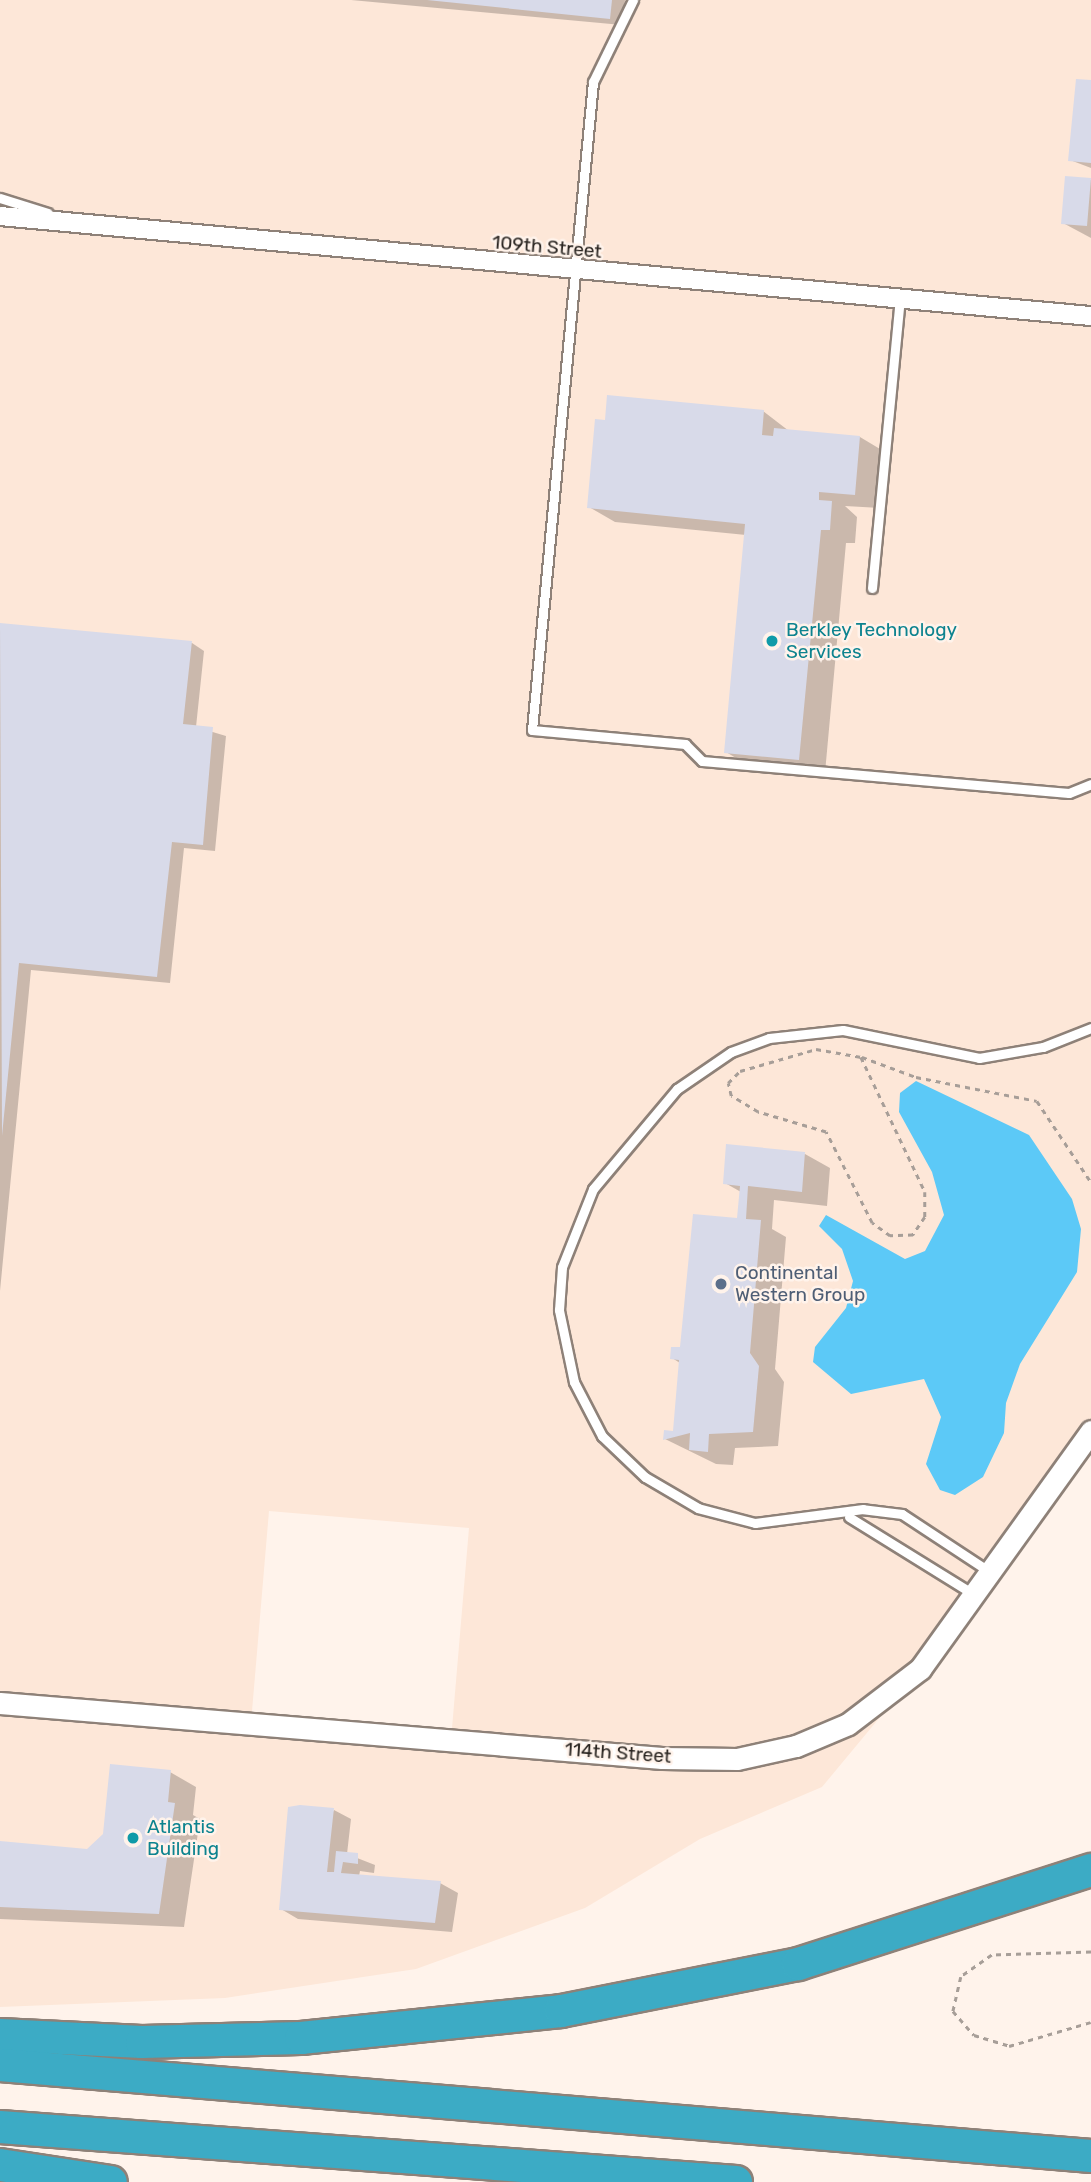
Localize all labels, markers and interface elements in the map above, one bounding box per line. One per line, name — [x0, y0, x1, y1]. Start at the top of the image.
street label: 109th Street — [491, 231, 603, 263]
place label: Berkley Technology Services — [786, 619, 958, 663]
marker: Berkley Technology Services — [764, 633, 780, 649]
place label: Continental Western Group — [735, 1262, 865, 1306]
marker: Continental Western Group — [713, 1276, 729, 1292]
street label: 114th Street — [564, 1738, 672, 1768]
place label: Atlantis Building — [147, 1816, 219, 1860]
marker: Atlantis Building — [125, 1830, 141, 1846]

